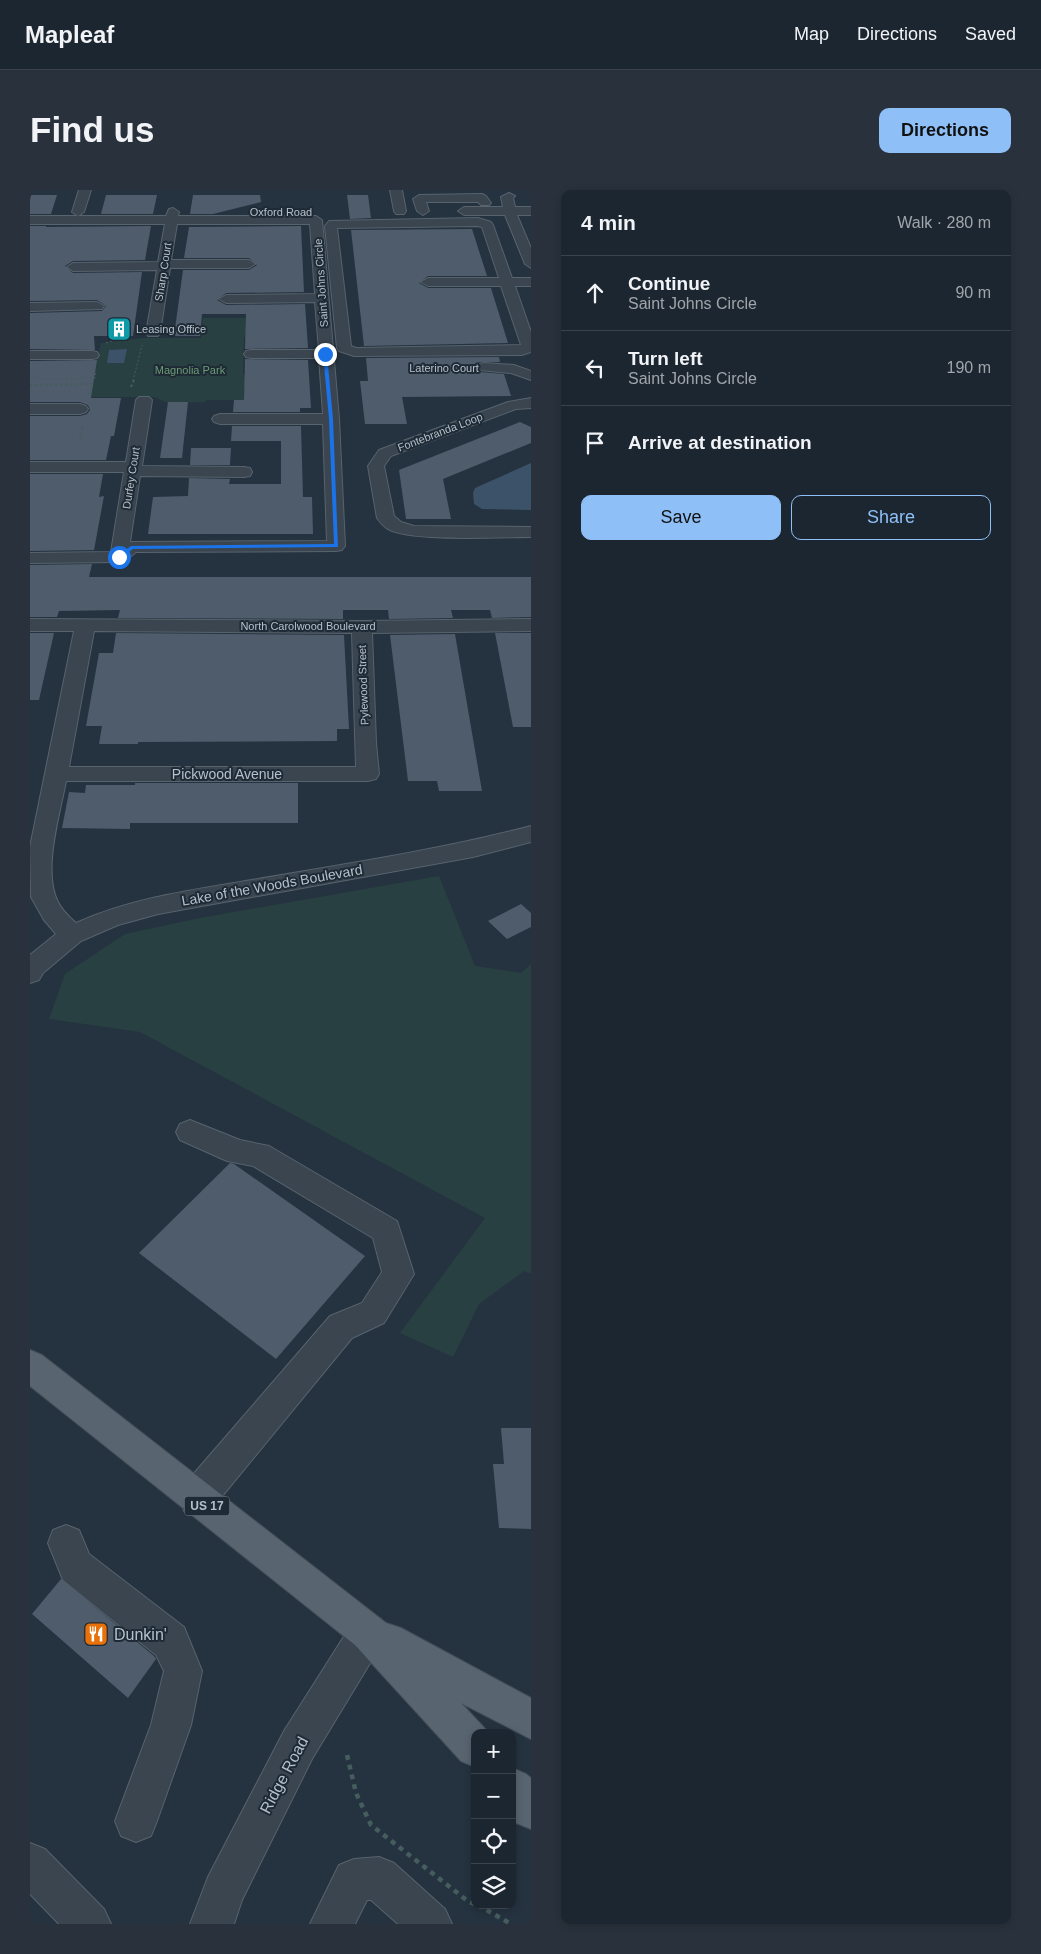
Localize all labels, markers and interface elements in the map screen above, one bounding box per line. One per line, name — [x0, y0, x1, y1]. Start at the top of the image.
text: Mapleaf — [25, 21, 114, 48]
text: Map — [794, 24, 829, 44]
text: Directions — [857, 24, 937, 44]
text: Saved — [965, 24, 1016, 44]
button: Directions — [879, 108, 1011, 153]
text: Find us — [30, 110, 154, 149]
street label: Oxford Road — [250, 206, 312, 218]
text: 4 min — [581, 211, 636, 234]
text: Walk · 280 m — [897, 214, 991, 231]
street label: Saint Johns Circle — [312, 238, 330, 328]
street label: Sharp Court — [152, 242, 174, 302]
text: Continue — [628, 273, 710, 294]
icon: ahead — [581, 279, 609, 307]
text: 90 m — [955, 284, 991, 301]
text: Saint Johns Circle — [628, 295, 757, 312]
building icon: Leasing Office — [106, 316, 132, 342]
place label: Leasing Office — [136, 323, 206, 335]
route end — [314, 343, 337, 366]
text: Turn left — [628, 348, 703, 369]
icon: left — [581, 354, 609, 382]
text: 190 m — [947, 359, 991, 376]
street label: Laterino Court — [409, 362, 479, 374]
park label: Magnolia Park — [155, 364, 226, 376]
text: Saint Johns Circle — [628, 370, 757, 387]
street label: Fontebranda Loop — [396, 410, 484, 454]
icon: arrive — [581, 429, 609, 457]
text: Arrive at destination — [628, 432, 812, 453]
street label: Durfey Court — [120, 446, 142, 510]
button: Save — [581, 495, 781, 540]
button: Share — [791, 495, 991, 540]
route start — [108, 546, 131, 569]
street label: North Carolwood Boulevard — [240, 620, 376, 632]
street label: Pylewood Street — [356, 645, 370, 725]
street label: Pickwood Avenue — [172, 766, 282, 782]
street label: Lake of the Woods Boulevard — [180, 861, 364, 909]
road number: US 17 — [184, 1496, 230, 1515]
restaurant icon: Dunkin' — [83, 1621, 109, 1647]
place label: Dunkin' — [114, 1626, 167, 1643]
map controls — [471, 1729, 516, 1909]
button: + — [471, 1729, 516, 1774]
street label: Ridge Road — [257, 1734, 311, 1816]
button: − — [471, 1774, 516, 1819]
button: locate — [471, 1819, 516, 1864]
button: layers — [471, 1864, 516, 1909]

